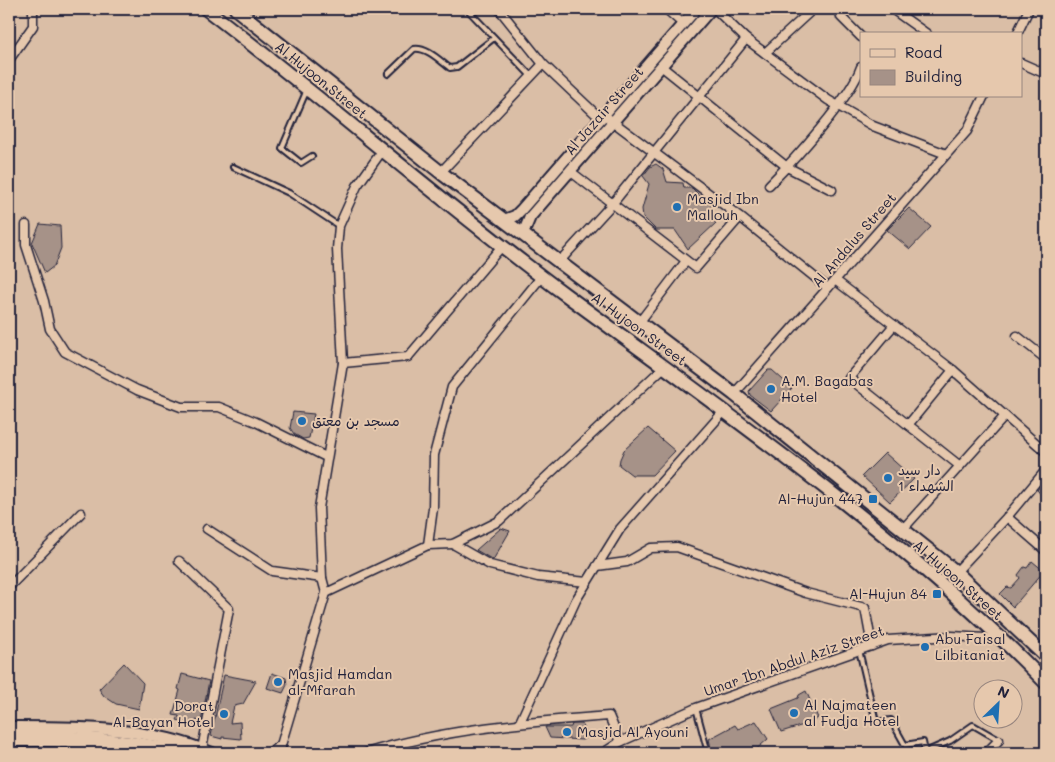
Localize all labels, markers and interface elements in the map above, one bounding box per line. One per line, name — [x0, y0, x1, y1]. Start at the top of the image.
legend — [860, 32, 1022, 98]
street label: Al Hujoon Street — [271, 37, 371, 123]
text: Road — [905, 42, 942, 62]
street label: Al Jazair Street — [560, 63, 647, 159]
text: Building — [905, 66, 962, 86]
street label: Al Andalus Street — [807, 188, 900, 291]
place label: Masjid Ibn Mallouh — [687, 189, 759, 224]
marker: Masjid Ibn Mallouh — [671, 201, 683, 213]
street label: Al Hujoon Street — [588, 288, 691, 370]
place label: A.M. Bagabas Hotel — [781, 371, 873, 406]
marker: A.M. Bagabas Hotel — [765, 383, 777, 395]
place label: مسجد بن معتق — [312, 411, 400, 430]
marker: مسجد بن معتق — [296, 415, 308, 427]
place label: دار سيد الشهداء 1 — [898, 460, 954, 495]
marker: دار سيد الشهداء 1 — [882, 472, 894, 484]
place label: Al-Hujun 447 — [777, 489, 863, 508]
marker: Al-Hujun 447 — [867, 493, 879, 505]
street label: Al Hujoon Street — [909, 535, 1007, 624]
place label: Al-Hujun 84 — [849, 584, 928, 603]
marker: Al-Hujun 84 — [931, 588, 943, 600]
street label: Umar Ibn Abdul Aziz Street — [701, 621, 887, 700]
place label: Abu Faisal Lilbitaniat — [935, 629, 1006, 664]
marker: Abu Faisal Lilbitaniat — [919, 641, 931, 653]
place label: Masjid Hamdan al-Mfarah — [288, 664, 392, 699]
marker: Masjid Hamdan al-Mfarah — [272, 676, 284, 688]
north arrow — [972, 680, 1022, 730]
text: N — [995, 681, 1013, 703]
place label: Al Najmateen al Fudja Hotel — [804, 695, 900, 730]
place label: Dorat Al-Bayan Hotel — [113, 696, 214, 731]
marker: Al Najmateen al Fudja Hotel — [788, 707, 800, 719]
marker: Dorat Al-Bayan Hotel — [218, 708, 230, 720]
place label: Masjid Al Ayouni — [577, 722, 689, 741]
marker: Masjid Al Ayouni — [561, 726, 573, 738]

